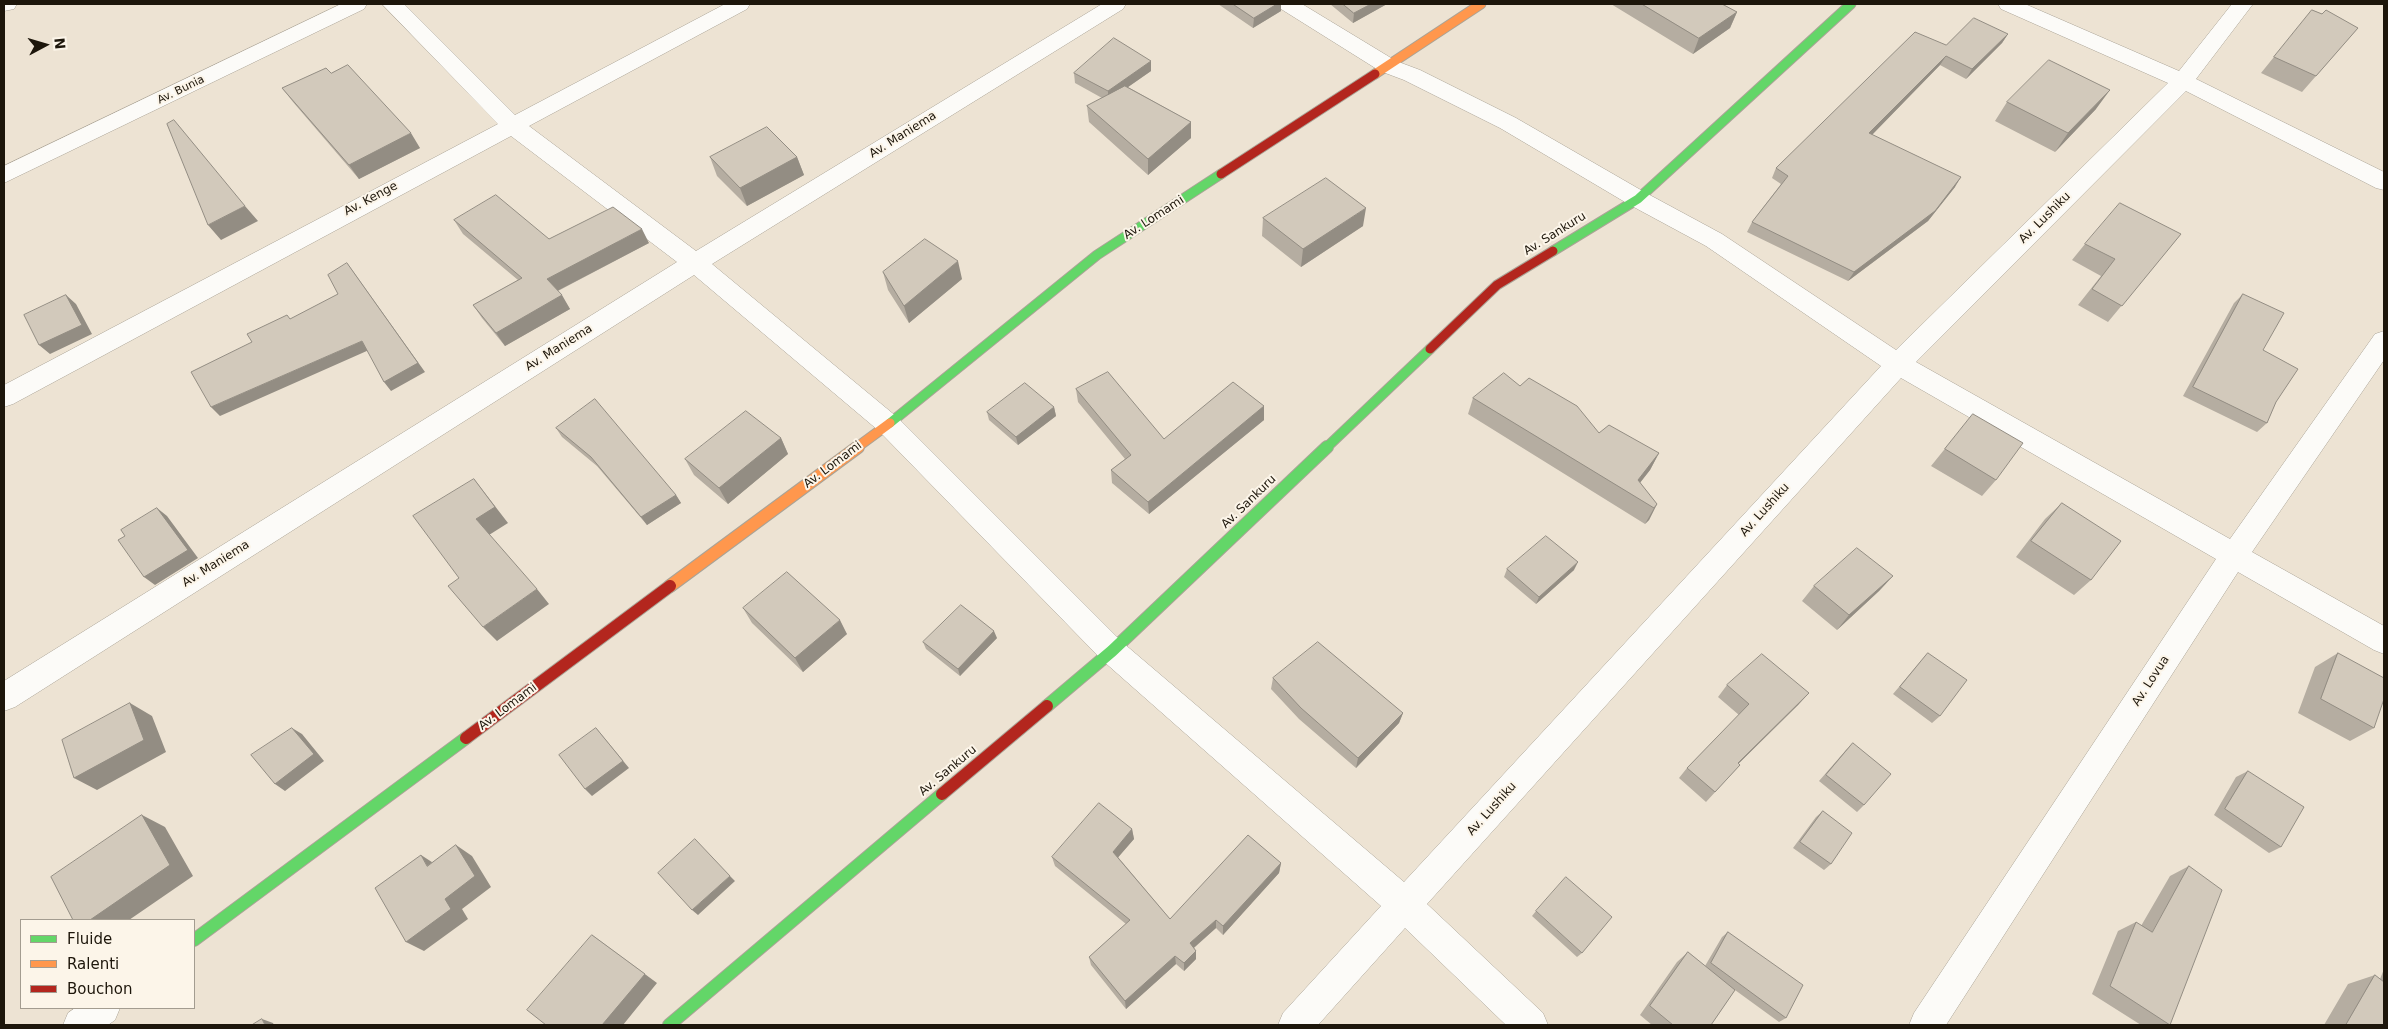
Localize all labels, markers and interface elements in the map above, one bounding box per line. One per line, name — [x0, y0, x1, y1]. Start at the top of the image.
north arrow — [20, 20, 70, 70]
text: N — [51, 37, 68, 50]
street label: Av. Bunia — [155, 73, 207, 107]
street label: Av. Maniema — [867, 109, 939, 161]
street label: Av. Kenge — [342, 179, 400, 219]
street label: Av. Lushiku — [2016, 189, 2074, 247]
street label: Av. Lomami — [1121, 193, 1187, 243]
street label: Av. Sankuru — [1521, 209, 1589, 259]
street label: Av. Maniema — [523, 322, 595, 374]
street label: Av. Lomami — [801, 438, 865, 492]
street label: Av. Sankuru — [1219, 472, 1279, 532]
street label: Av. Lushiku — [1737, 480, 1793, 540]
street label: Av. Maniema — [180, 538, 252, 590]
street label: Av. Lovua — [2129, 653, 2173, 709]
street label: Av. Lomami — [476, 680, 540, 734]
street label: Av. Sankuru — [916, 743, 980, 799]
street label: Av. Lushiku — [1464, 779, 1520, 839]
legend — [20, 919, 195, 1009]
text: Fluide — [67, 930, 112, 948]
text: Ralenti — [67, 955, 119, 973]
text: Bouchon — [67, 980, 132, 998]

